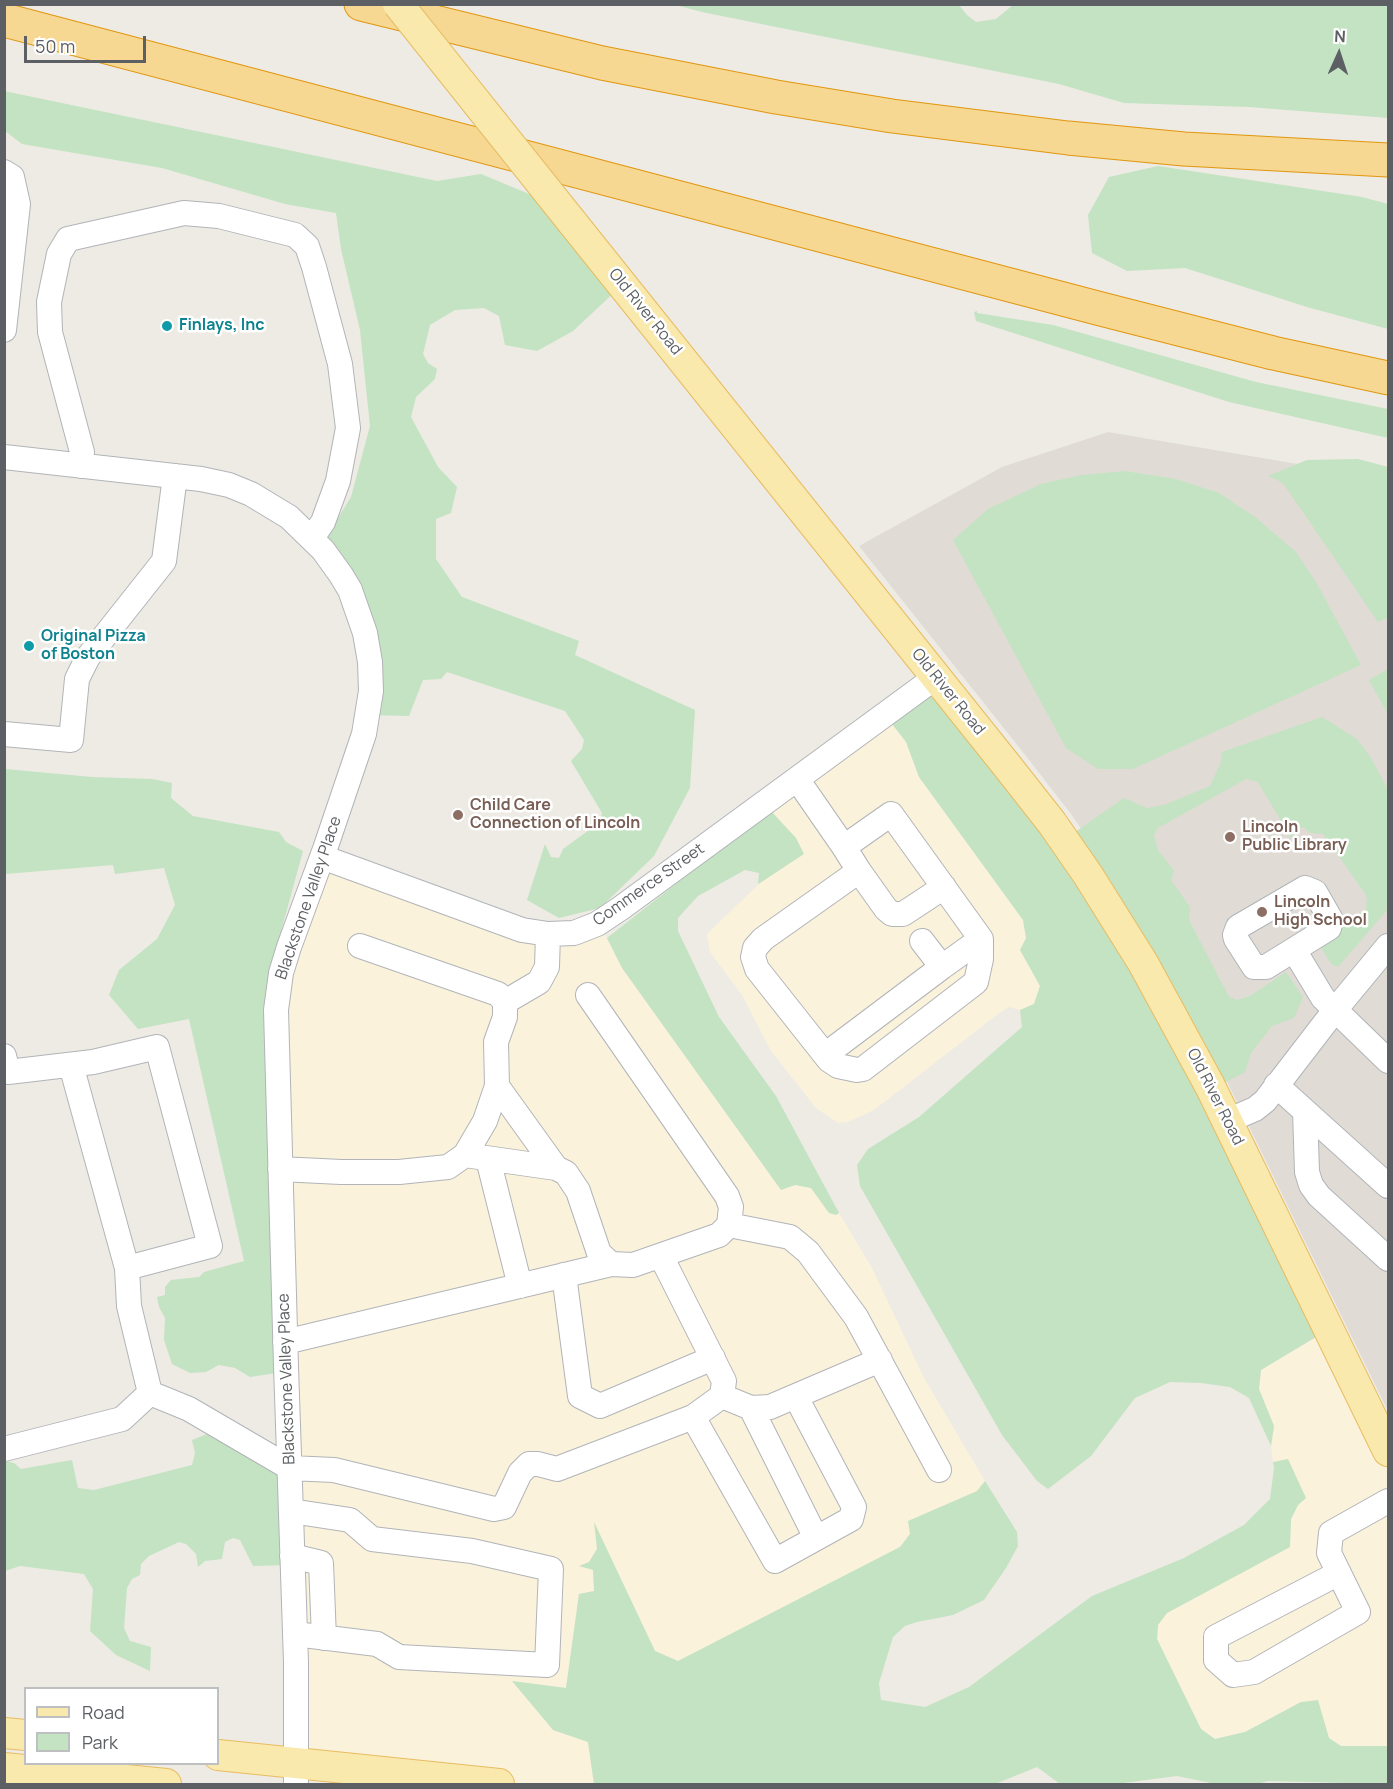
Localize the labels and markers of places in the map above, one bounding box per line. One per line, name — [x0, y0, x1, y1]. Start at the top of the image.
place label: Finlays, Inc — [179, 316, 264, 336]
marker: Finlays, Inc — [160, 319, 174, 333]
place label: Original Pizza of Boston — [41, 627, 146, 665]
marker: Original Pizza of Boston — [22, 639, 36, 653]
place label: Child Care Connection of Lincoln — [470, 796, 640, 834]
marker: Child Care Connection of Lincoln — [451, 808, 465, 822]
place label: Lincoln Public Library — [1242, 818, 1347, 856]
marker: Lincoln Public Library — [1223, 830, 1237, 844]
place label: Lincoln High School — [1274, 893, 1367, 931]
marker: Lincoln High School — [1255, 905, 1269, 919]

